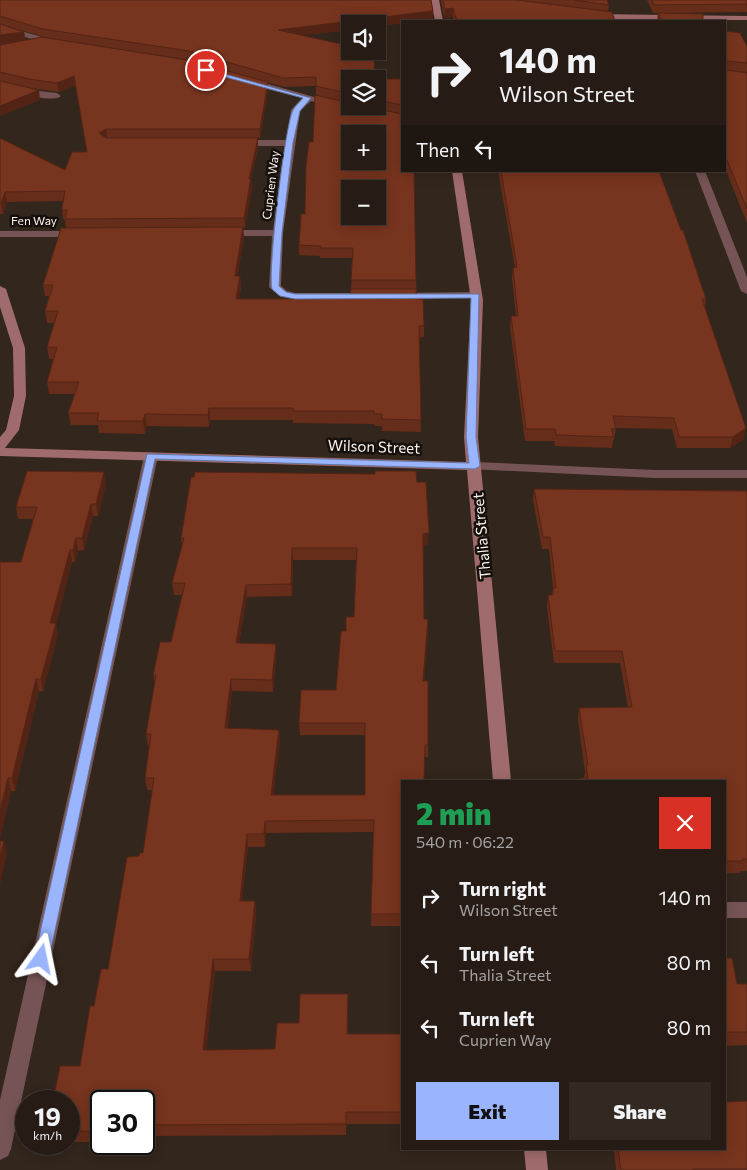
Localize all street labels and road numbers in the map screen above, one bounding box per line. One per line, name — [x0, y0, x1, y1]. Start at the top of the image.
street label: Cuprien Way — [259, 150, 281, 220]
street label: Fen Way — [11, 213, 57, 227]
street label: Wilson Street — [327, 435, 421, 457]
street label: Thalia Street — [468, 492, 494, 580]

